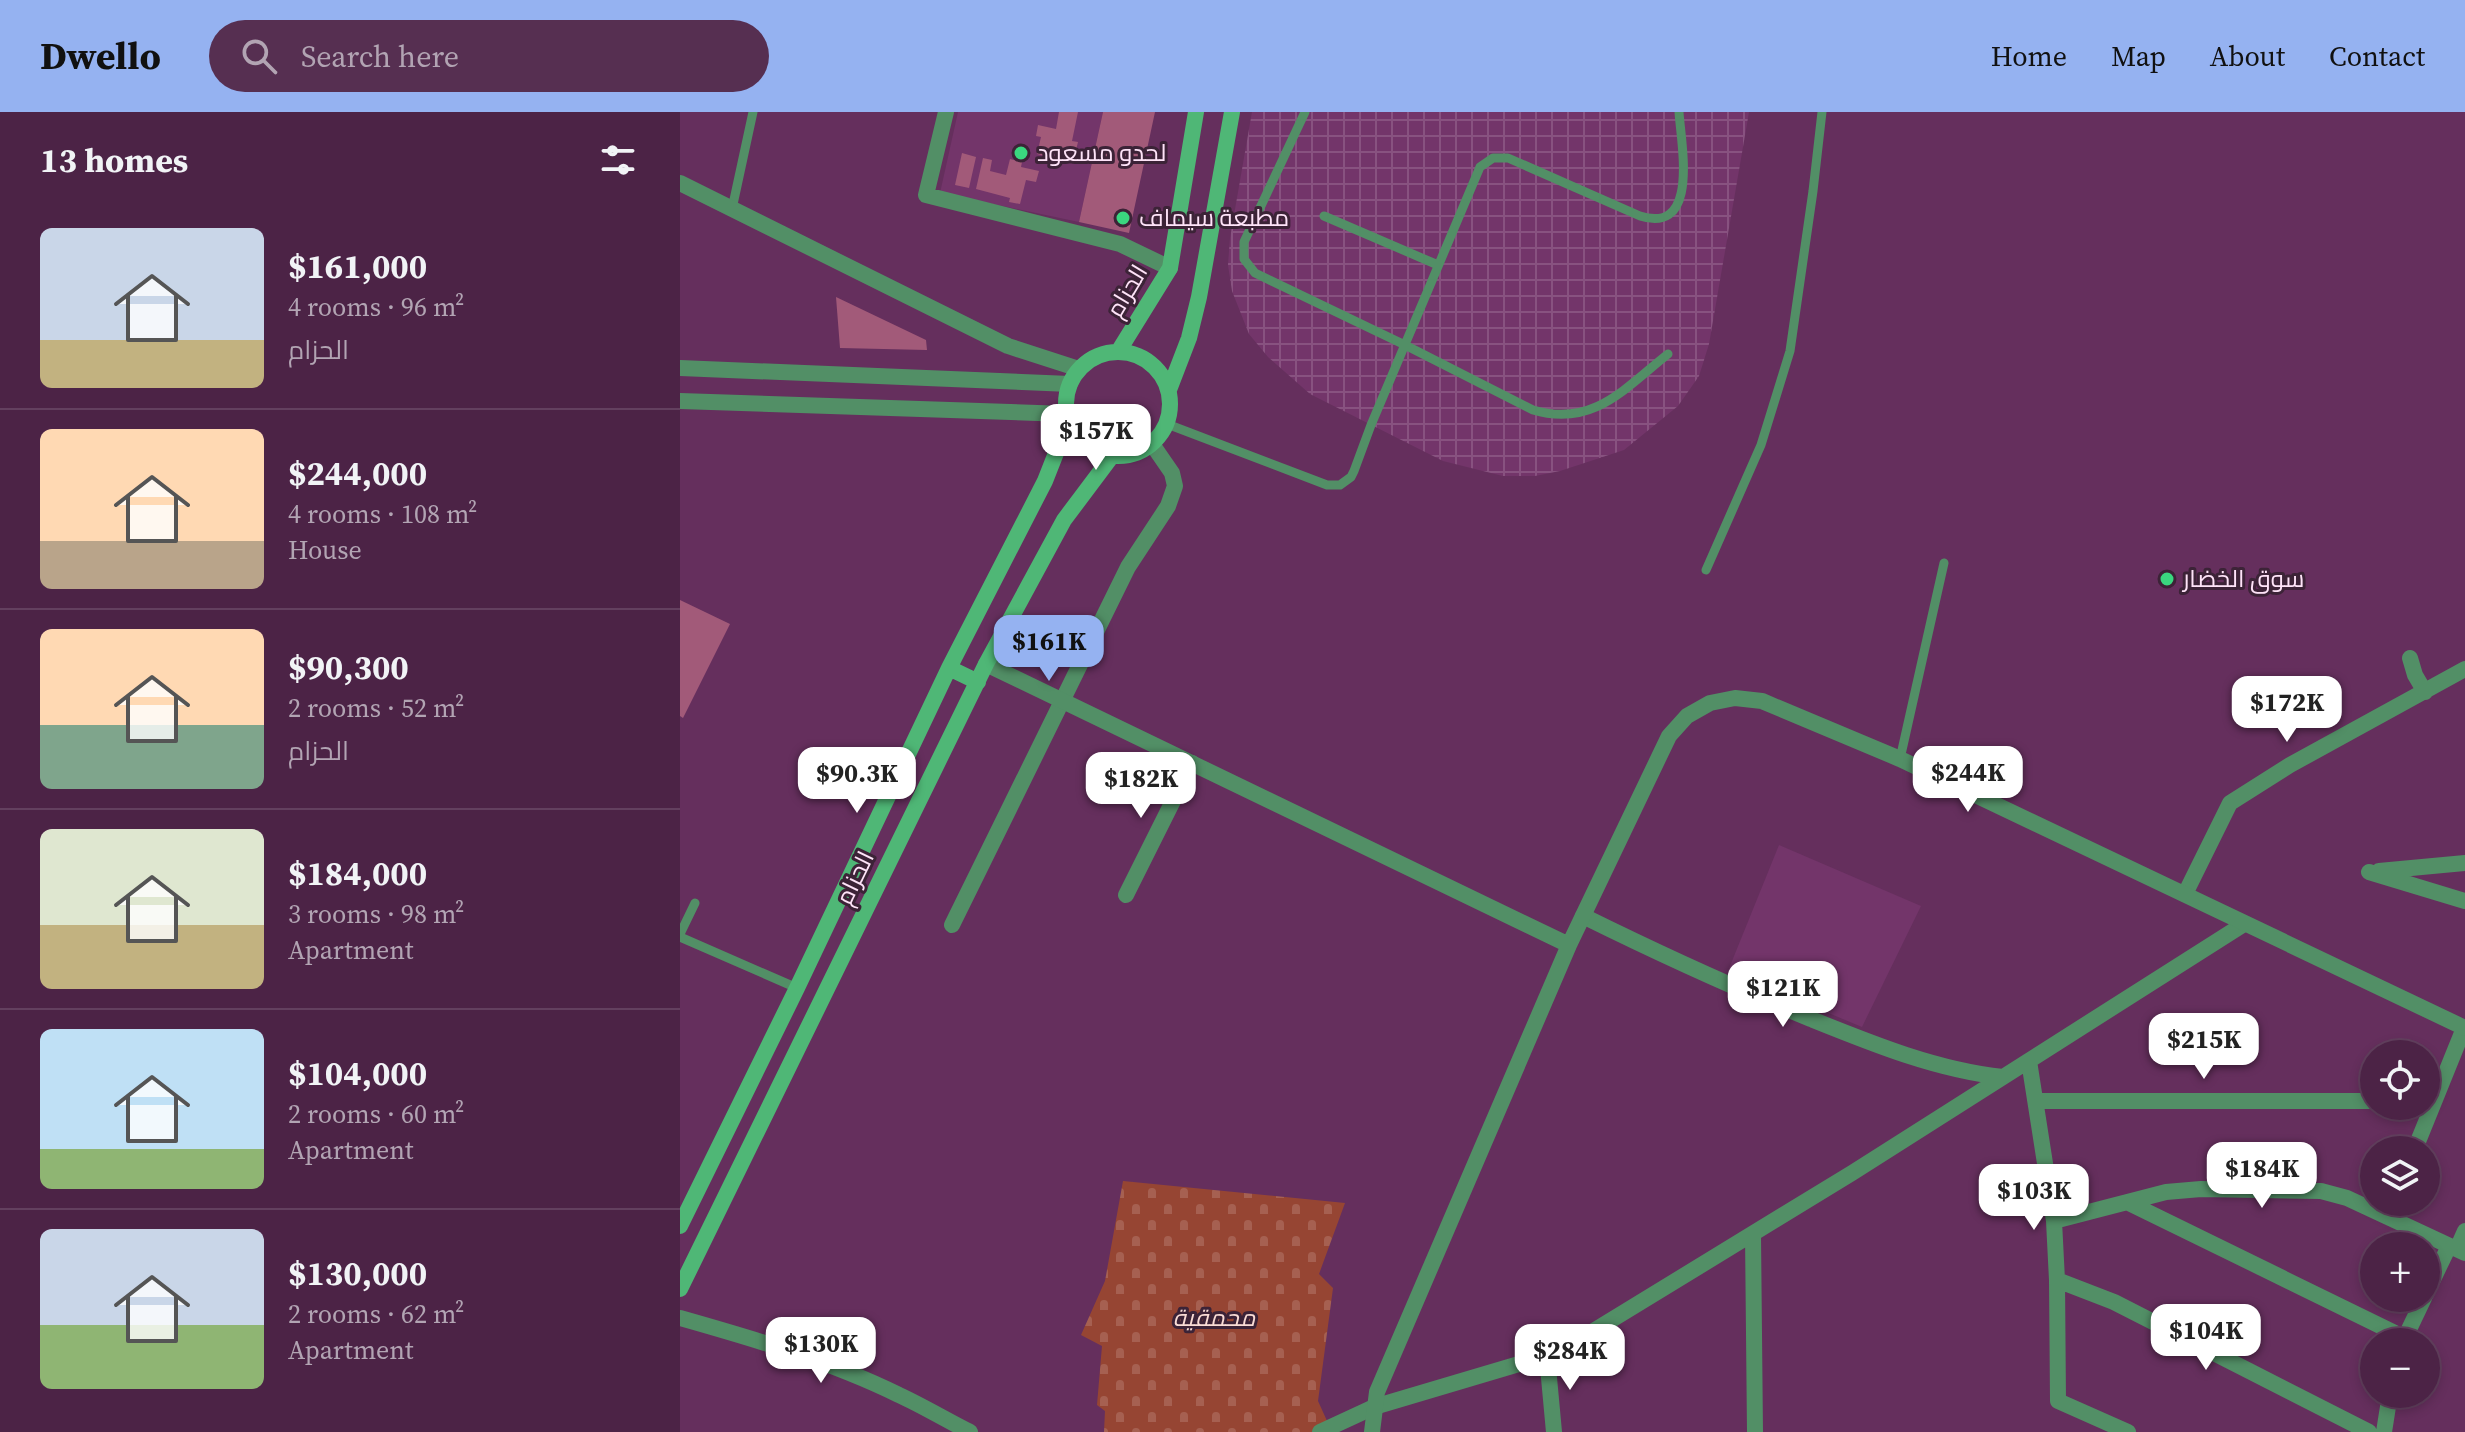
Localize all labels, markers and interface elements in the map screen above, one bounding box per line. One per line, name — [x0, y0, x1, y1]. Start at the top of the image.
search box — [209, 20, 769, 92]
text: Dwello — [40, 30, 161, 82]
icon: search — [237, 34, 281, 78]
text: Search here — [301, 36, 459, 77]
text: Home — [1991, 37, 2067, 75]
text: Map — [2111, 37, 2166, 75]
text: About — [2210, 37, 2285, 75]
text: Contact — [2329, 37, 2425, 75]
place label: لحدو مسعود — [1037, 136, 1166, 169]
text: 13 homes — [40, 137, 188, 183]
icon: filters — [596, 138, 640, 182]
marker: لحدو مسعود — [1012, 144, 1030, 162]
place label: مطبعة سيماف — [1139, 201, 1289, 234]
marker: مطبعة سيماف — [1114, 209, 1132, 227]
text: $161,000 — [288, 243, 427, 289]
street label: الحزام — [1098, 258, 1155, 323]
icon: home — [104, 260, 200, 356]
text: 4 rooms · 96 m² — [288, 289, 464, 325]
text: الحزام — [288, 332, 349, 368]
pin: $157K — [1040, 404, 1152, 472]
text: $157K — [1059, 412, 1133, 448]
text: $244,000 — [288, 450, 427, 496]
icon: home — [104, 461, 200, 557]
text: 4 rooms · 108 m² — [288, 496, 477, 532]
text: House — [288, 532, 362, 568]
place label: سوق الخضار — [2181, 562, 2304, 595]
marker: سوق الخضار — [2158, 570, 2176, 588]
pin: $161K — [993, 615, 1105, 683]
text: $161K — [1012, 623, 1086, 659]
text: $90,300 — [288, 644, 409, 690]
icon: home — [104, 661, 200, 757]
pin: $172K — [2231, 676, 2343, 744]
text: $172K — [2250, 684, 2324, 720]
text: 2 rooms · 52 m² — [288, 690, 464, 726]
text: الحزام — [288, 733, 349, 769]
pin: $244K — [1912, 746, 2024, 814]
pin: $90.3K — [792, 747, 922, 815]
pin: $182K — [1085, 752, 1197, 820]
text: $244K — [1931, 754, 2005, 790]
text: $90.3K — [816, 755, 898, 791]
text: $182K — [1104, 760, 1178, 796]
street label: الحزام — [827, 845, 882, 910]
text: $184,000 — [288, 850, 427, 896]
icon: home — [104, 861, 200, 957]
text: 3 rooms · 98 m² — [288, 896, 464, 932]
text: Apartment — [288, 932, 413, 968]
pin: $121K — [1727, 961, 1839, 1029]
text: $121K — [1746, 969, 1820, 1005]
pin: $215K — [2148, 1013, 2260, 1081]
text: $215K — [2167, 1021, 2241, 1057]
map controls — [2360, 1040, 2440, 1408]
button: locate — [2360, 1040, 2440, 1120]
text: $104,000 — [288, 1050, 427, 1096]
icon: home — [104, 1061, 200, 1157]
text: 2 rooms · 60 m² — [288, 1096, 464, 1132]
text: Apartment — [288, 1132, 413, 1168]
button: layers — [2360, 1136, 2440, 1216]
pin: $184K — [2206, 1142, 2318, 1210]
text: $184K — [2225, 1150, 2299, 1186]
pin: $103K — [1978, 1164, 2090, 1232]
text: $103K — [1997, 1172, 2071, 1208]
button: + — [2360, 1232, 2440, 1312]
text: $130,000 — [288, 1250, 427, 1296]
icon: home — [104, 1261, 200, 1357]
text: 2 rooms · 62 m² — [288, 1296, 464, 1332]
park label: محمقية — [1173, 1301, 1256, 1334]
pin: $104K — [2150, 1304, 2262, 1372]
text: $104K — [2169, 1312, 2243, 1348]
pin: $130K — [765, 1317, 877, 1385]
pin: $284K — [1514, 1324, 1626, 1392]
text: $130K — [784, 1325, 858, 1361]
button: − — [2360, 1328, 2440, 1408]
text: Apartment — [288, 1332, 413, 1368]
text: $284K — [1533, 1332, 1607, 1368]

